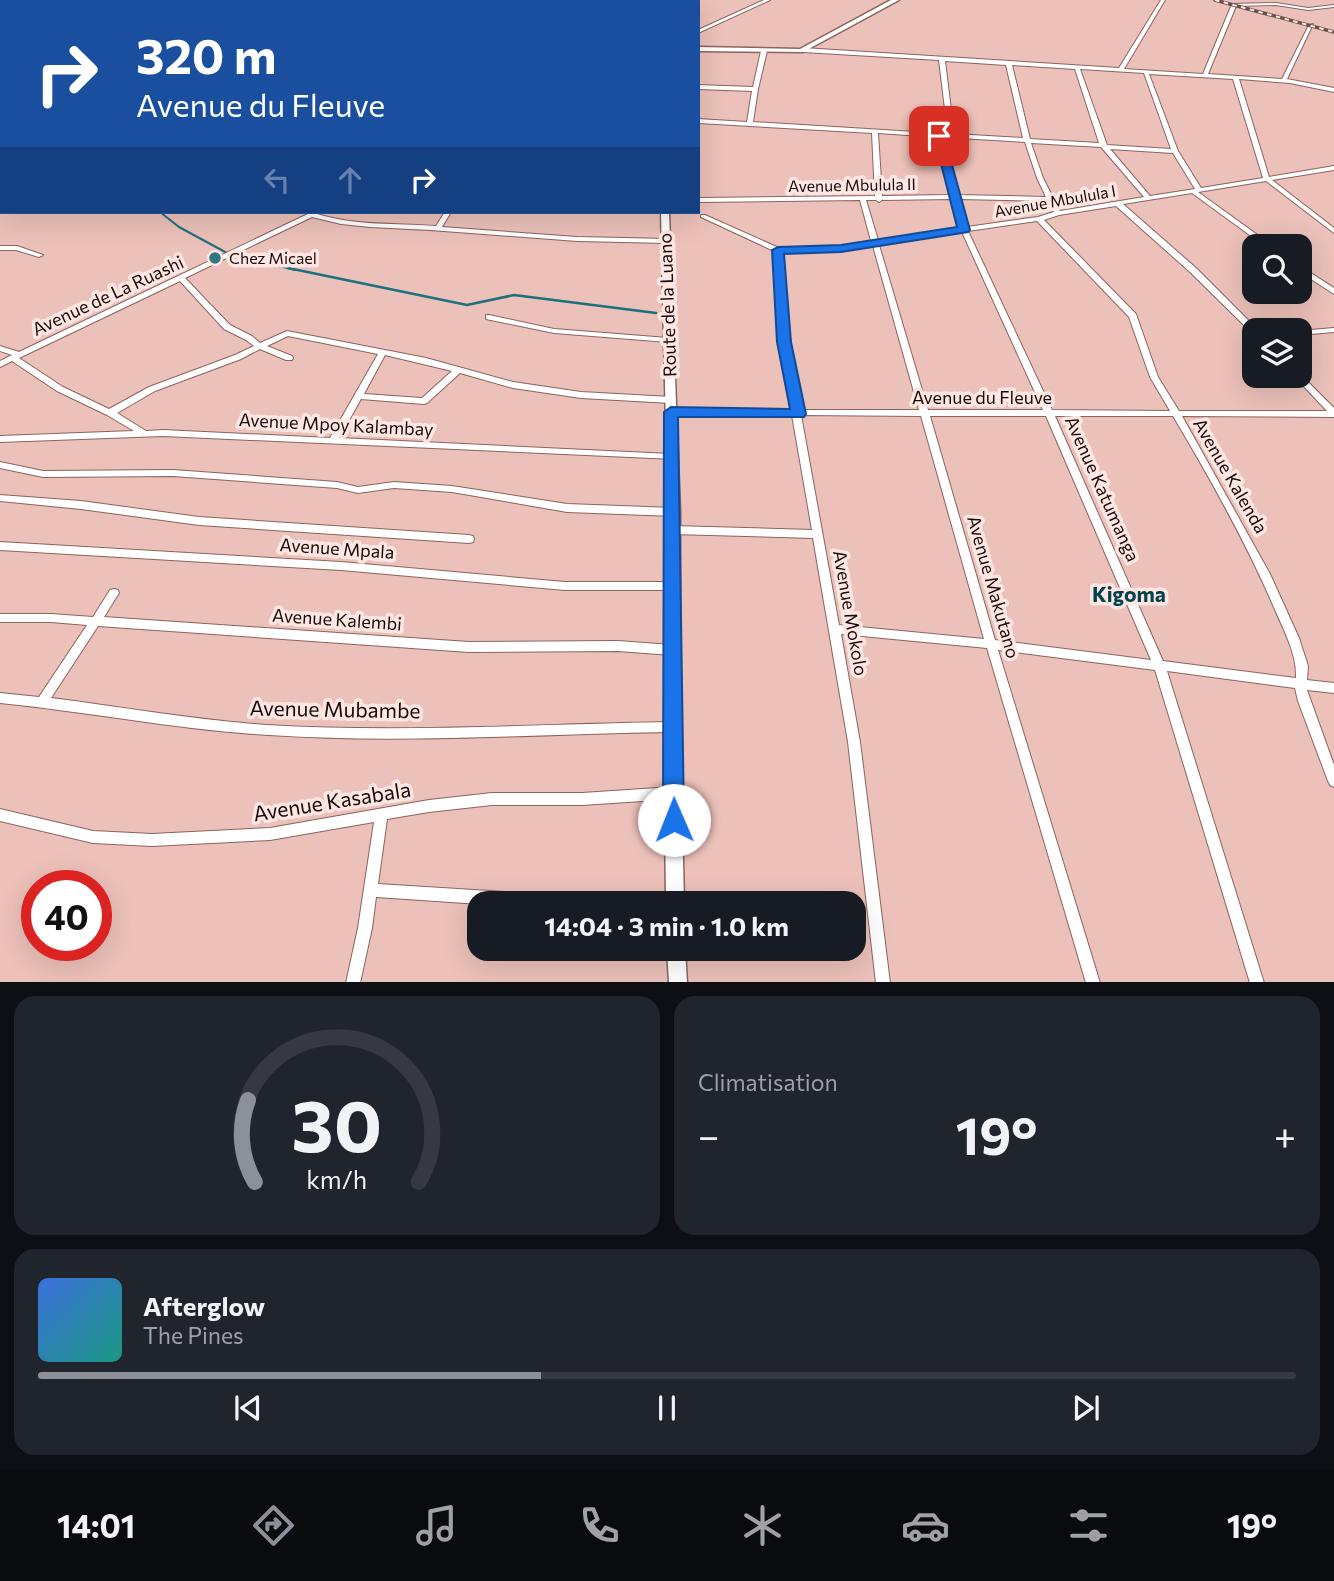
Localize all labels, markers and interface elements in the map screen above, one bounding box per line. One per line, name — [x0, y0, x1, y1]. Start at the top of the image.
text: 320 m — [136, 24, 277, 84]
icon: right — [21, 28, 112, 119]
text: Avenue du Fleuve — [136, 84, 385, 124]
pin — [909, 106, 969, 166]
icon: arrive — [920, 117, 958, 155]
icon: left — [258, 161, 296, 199]
icon: ahead — [331, 161, 369, 199]
icon: right — [404, 161, 442, 199]
street label: Avenue Mbulula II — [788, 174, 916, 195]
street label: Avenue Mbulula I — [993, 180, 1117, 221]
street label: Route de la Luano — [653, 233, 681, 377]
map controls — [1242, 234, 1312, 388]
button: search — [1242, 234, 1312, 304]
place label: Chez Micael — [229, 248, 317, 267]
street label: Avenue de La Ruashi — [28, 250, 187, 340]
marker: Chez Micael — [207, 250, 223, 266]
button: layers — [1242, 318, 1312, 388]
street label: Avenue du Fleuve — [912, 386, 1052, 408]
street label: Avenue Mpoy Kalambay — [238, 408, 434, 440]
street label: Avenue Katumanga — [1061, 412, 1145, 565]
street label: Avenue Kalenda — [1189, 414, 1273, 537]
street label: Avenue Makutano — [963, 513, 1025, 661]
street label: Avenue Mpala — [279, 533, 395, 563]
street label: Avenue Mokolo — [829, 548, 873, 677]
district label: Kigoma — [1092, 581, 1166, 606]
street label: Avenue Kalembi — [271, 603, 403, 635]
street label: Avenue Mubambe — [249, 695, 421, 722]
street label: Avenue Kasabala — [251, 776, 412, 825]
position arrow — [637, 783, 711, 857]
speed limit sign: 40 — [21, 870, 112, 961]
text: 14:04 · 3 min · 1.0 km — [544, 910, 789, 941]
text: Climatisation — [698, 1068, 838, 1096]
text: 30 — [292, 1078, 382, 1167]
text: 19° — [956, 1102, 1037, 1166]
text: − — [698, 1111, 720, 1158]
text: + — [1274, 1111, 1296, 1158]
text: km/h — [307, 1163, 367, 1193]
text: Afterglow — [143, 1290, 265, 1321]
text: The Pines — [143, 1321, 244, 1349]
icon: previous — [229, 1389, 267, 1427]
icon: pause — [648, 1389, 686, 1427]
icon: next — [1067, 1389, 1105, 1427]
icon: directions — [249, 1501, 298, 1550]
icon: music — [412, 1501, 461, 1550]
icon: phone — [575, 1501, 624, 1550]
icon: climate — [738, 1501, 787, 1550]
icon: car — [901, 1501, 950, 1550]
icon: filters — [1064, 1501, 1113, 1550]
text: 14:01 — [57, 1505, 135, 1545]
text: 19° — [1227, 1505, 1277, 1545]

